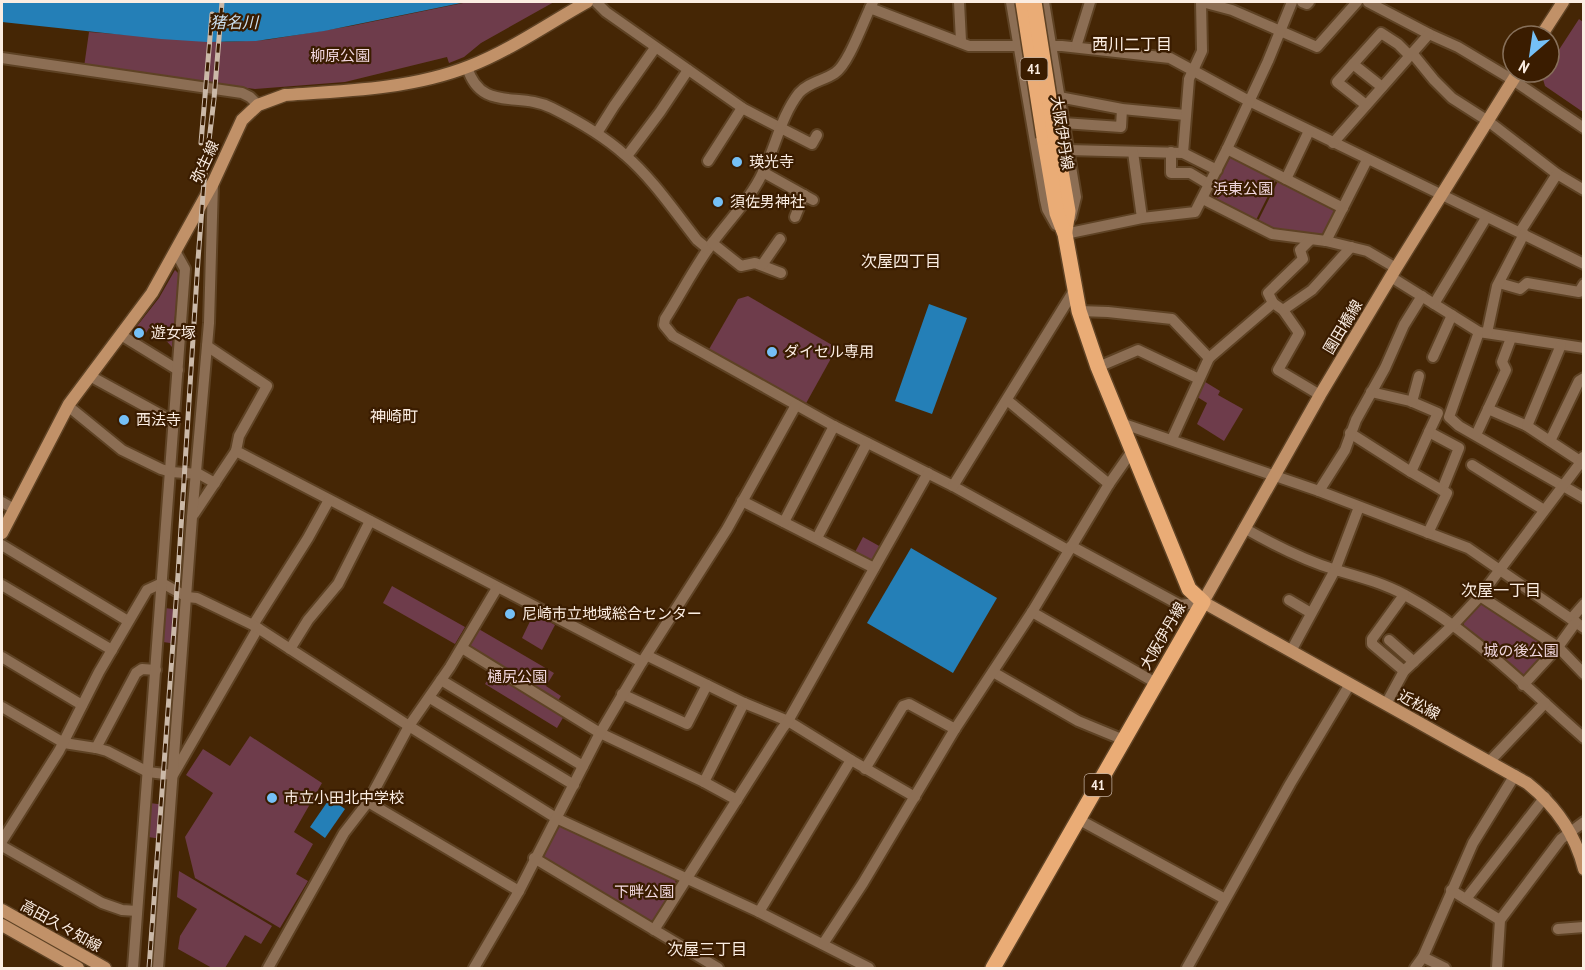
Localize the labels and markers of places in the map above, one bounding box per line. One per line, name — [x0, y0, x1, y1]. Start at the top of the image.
place label: 瑛光寺 — [749, 152, 794, 171]
marker: 瑛光寺 — [730, 155, 744, 169]
place label: 須佐男神社 — [730, 192, 805, 211]
marker: 須佐男神社 — [711, 195, 725, 209]
place label: 遊女塚 — [151, 323, 196, 342]
marker: 遊女塚 — [132, 326, 146, 340]
place label: ダイセル専用 — [784, 342, 874, 361]
marker: ダイセル専用 — [765, 345, 779, 359]
place label: 西法寺 — [136, 410, 181, 429]
marker: 西法寺 — [117, 413, 131, 427]
place label: 尼崎市立地域総合センター — [522, 604, 702, 623]
marker: 尼崎市立地域総合センター — [503, 607, 517, 621]
place label: 市立小田北中学校 — [284, 788, 404, 807]
marker: 市立小田北中学校 — [265, 791, 279, 805]

